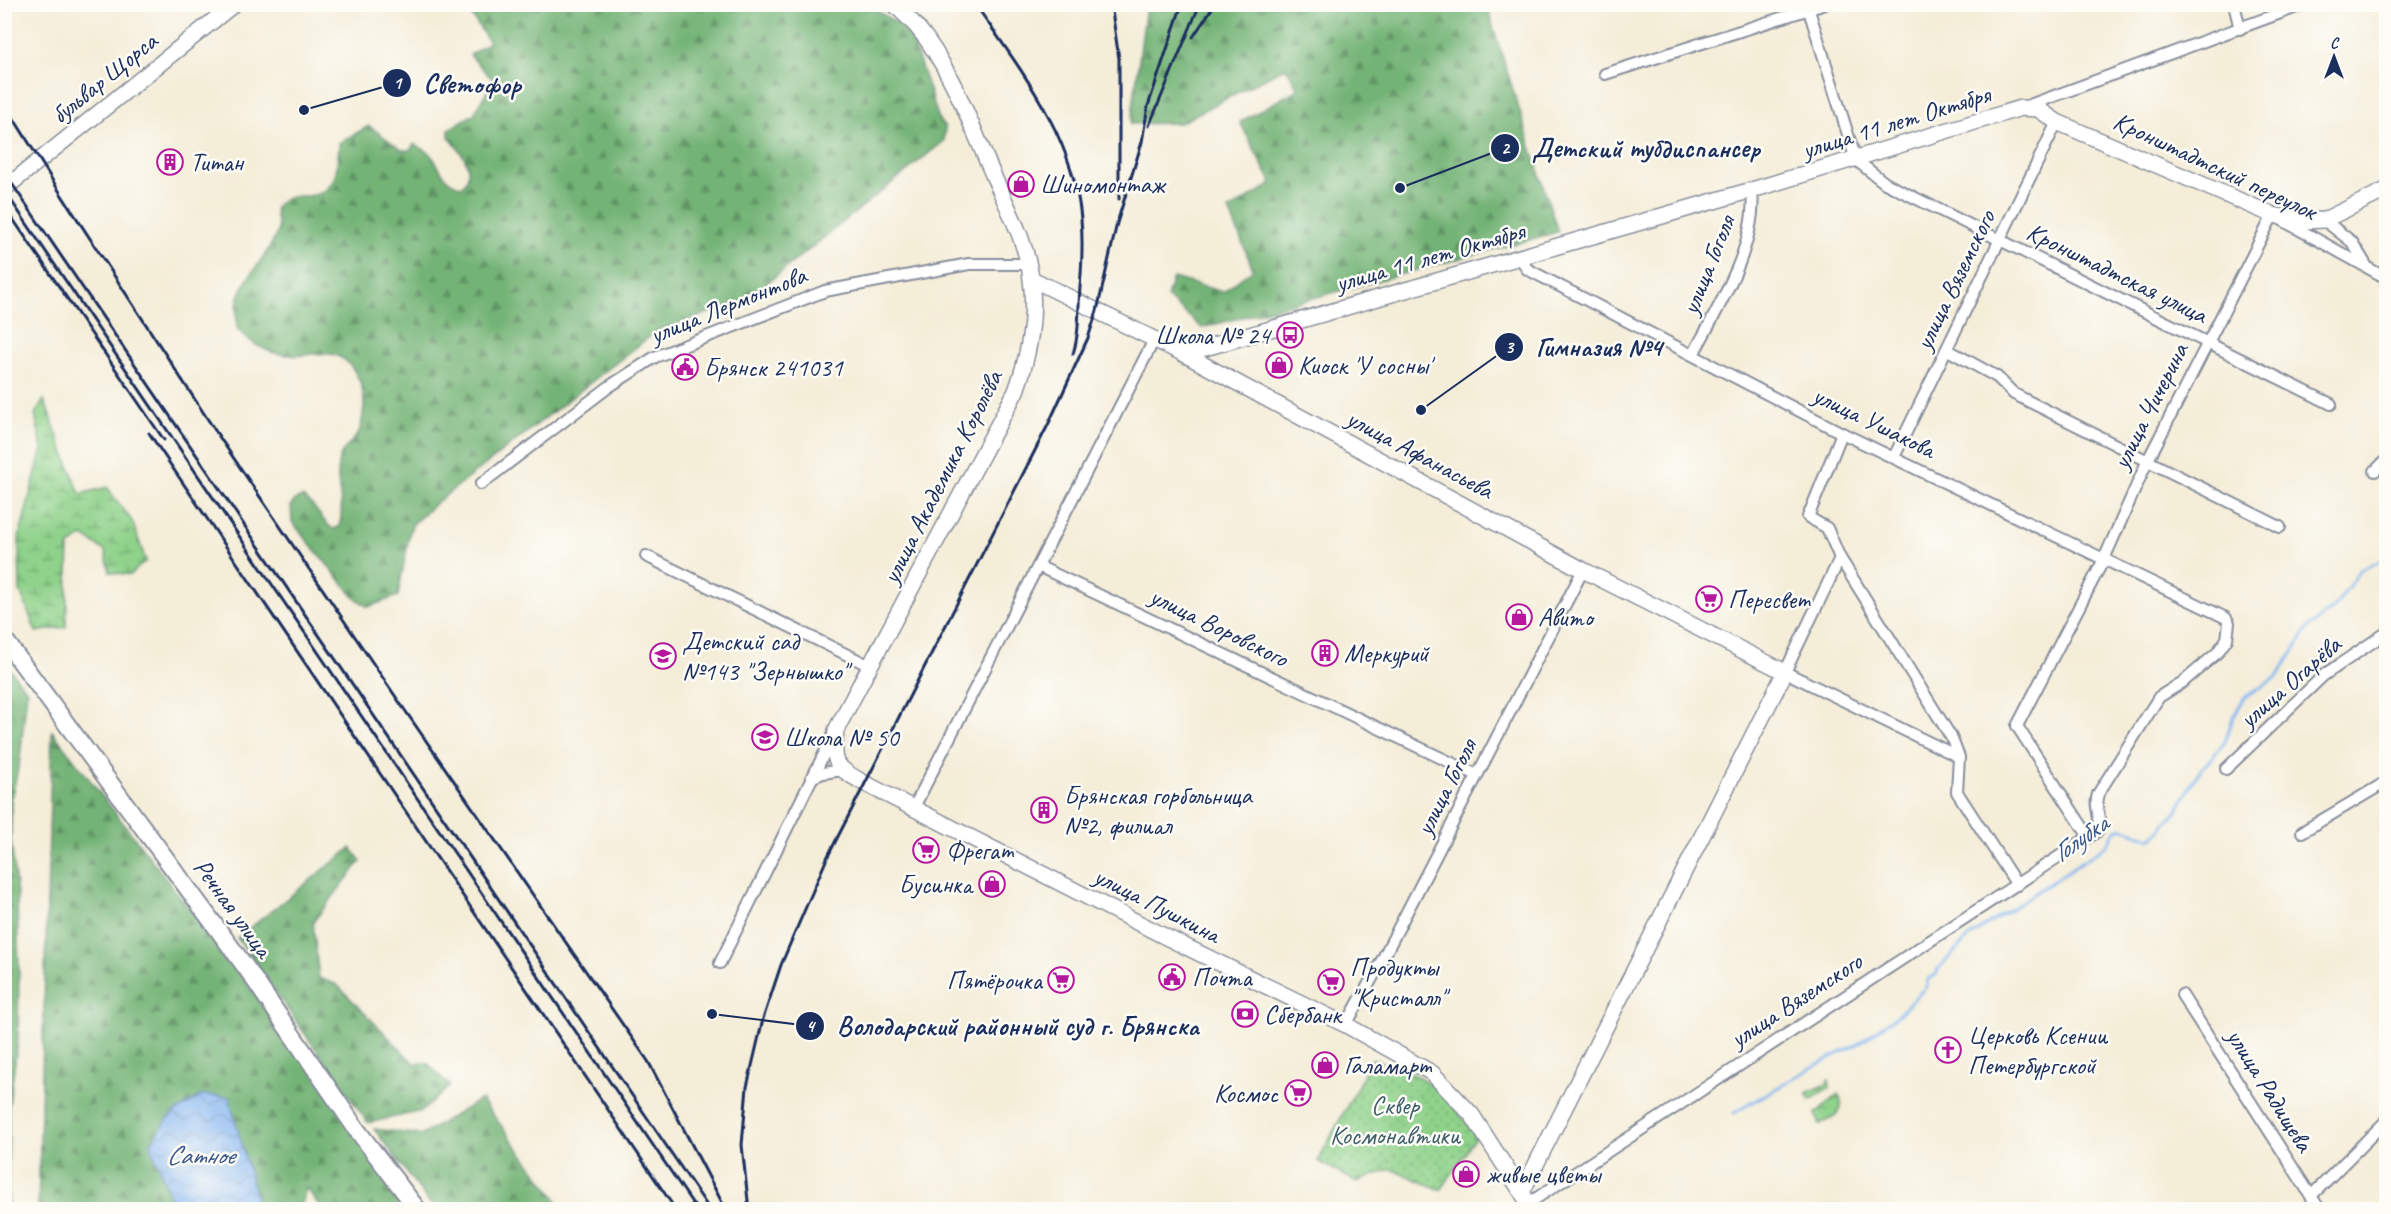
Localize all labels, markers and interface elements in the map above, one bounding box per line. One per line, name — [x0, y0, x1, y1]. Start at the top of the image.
street label: бульвар Щорса — [44, 24, 165, 131]
north arrow — [2304, 27, 2364, 87]
text: С — [2330, 33, 2340, 53]
callout: Светофор — [382, 61, 533, 106]
text: Светофор — [423, 67, 522, 101]
text: 1 — [393, 72, 403, 94]
street label: улица 11 лет Октября — [1796, 77, 1996, 167]
street label: Кронштадтский переулок — [2108, 104, 2324, 229]
callout: Детский тубдиспансер — [1490, 125, 1772, 170]
text: Детский тубдиспансер — [1532, 131, 1762, 165]
text: 2 — [1501, 137, 1511, 159]
place label: Титан — [190, 146, 245, 179]
building icon: Титан — [155, 147, 185, 177]
place label: Шиномонтаж — [1040, 168, 1167, 201]
shop icon: Шиномонтаж — [1006, 169, 1036, 199]
street label: улица Вяземского — [1906, 203, 2004, 357]
street label: улица Гоголя — [1672, 209, 1744, 321]
street label: улица 11 лет Октября — [1330, 214, 1530, 300]
street label: Кронштадтская улица — [2021, 215, 2214, 332]
street label: улица Лермонтова — [643, 258, 813, 352]
place label: Школа № 24 — [1155, 319, 1272, 352]
bus stop icon: Школа № 24 — [1275, 320, 1305, 350]
callout: Гимназия №4 — [1494, 324, 1674, 369]
text: Гимназия №4 — [1536, 330, 1665, 364]
text: 3 — [1505, 336, 1515, 358]
street label: улица Чичерина — [2103, 336, 2197, 476]
place label: Киоск 'У сосны' — [1298, 349, 1436, 382]
shop icon: Киоск 'У сосны' — [1264, 350, 1294, 380]
place label: Брянск 241031 — [704, 351, 844, 384]
public building icon: Брянск 241031 — [670, 352, 700, 382]
street label: улица Академика Королёва — [873, 363, 1011, 591]
street label: улица Ушакова — [1806, 377, 1943, 467]
street label: улица Афанасьева — [1339, 401, 1501, 507]
street label: улица Воровского — [1143, 578, 1295, 675]
place label: Пересвет — [1728, 583, 1811, 616]
supermarket icon: Пересвет — [1694, 584, 1724, 614]
place label: Авито — [1538, 601, 1595, 634]
shop icon: Авито — [1504, 602, 1534, 632]
place label: Детский сад №143 "Зернышко" — [682, 625, 853, 688]
street label: улица Огарёва — [2231, 628, 2349, 737]
place label: Меркурий — [1344, 637, 1431, 670]
building icon: Меркурий — [1310, 638, 1340, 668]
school or university icon: Детский сад №143 "Зернышко" — [648, 641, 678, 671]
place label: Школа № 50 — [784, 721, 901, 754]
school or university icon: Школа № 50 — [750, 722, 780, 752]
street label: улица Гоголя — [1407, 731, 1485, 843]
place label: Брянская горбольница №2, филиал — [1064, 779, 1253, 842]
building icon: Брянская горбольница №2, филиал — [1029, 795, 1059, 825]
water label: Голубка — [2045, 805, 2117, 869]
place label: Фрегат — [946, 834, 1015, 867]
supermarket icon: Фрегат — [911, 835, 941, 865]
street label: Речная улица — [186, 852, 281, 966]
street label: улица Пушкина — [1087, 858, 1228, 952]
place label: Бусинка — [899, 868, 974, 901]
shop icon: Бусинка — [977, 869, 1007, 899]
street label: улица Вяземского — [1722, 944, 1870, 1056]
place label: Продукты "Кристалл" — [1350, 951, 1451, 1014]
place label: Почта — [1192, 961, 1253, 994]
public building icon: Почта — [1157, 962, 1187, 992]
place label: Пятёрочка — [947, 964, 1044, 997]
supermarket icon: Пятёрочка — [1046, 965, 1076, 995]
supermarket icon: Продукты "Кристалл" — [1316, 967, 1346, 997]
place label: Сбербанк — [1264, 998, 1344, 1031]
bank icon: Сбербанк — [1230, 999, 1260, 1029]
callout: Володарский районный суд г. Брянска — [795, 1003, 1211, 1048]
text: Володарский районный суд г. Брянска — [837, 1009, 1201, 1043]
text: 4 — [806, 1015, 816, 1037]
place label: Церковь Ксении Петербургской — [1968, 1019, 2108, 1082]
street label: улица Радищева — [2218, 1021, 2322, 1159]
church icon: Церковь Ксении Петербургской — [1933, 1035, 1963, 1065]
place label: Галамарт — [1344, 1049, 1433, 1082]
shop icon: Галамарт — [1310, 1050, 1340, 1080]
place label: Космос — [1214, 1077, 1279, 1110]
supermarket icon: Космос — [1283, 1078, 1313, 1108]
park label: Сквер Космонавтики — [1330, 1089, 1462, 1152]
water label: Сатное — [166, 1138, 238, 1172]
place label: живые цветы — [1486, 1158, 1603, 1191]
shop icon: живые цветы — [1451, 1159, 1481, 1189]

